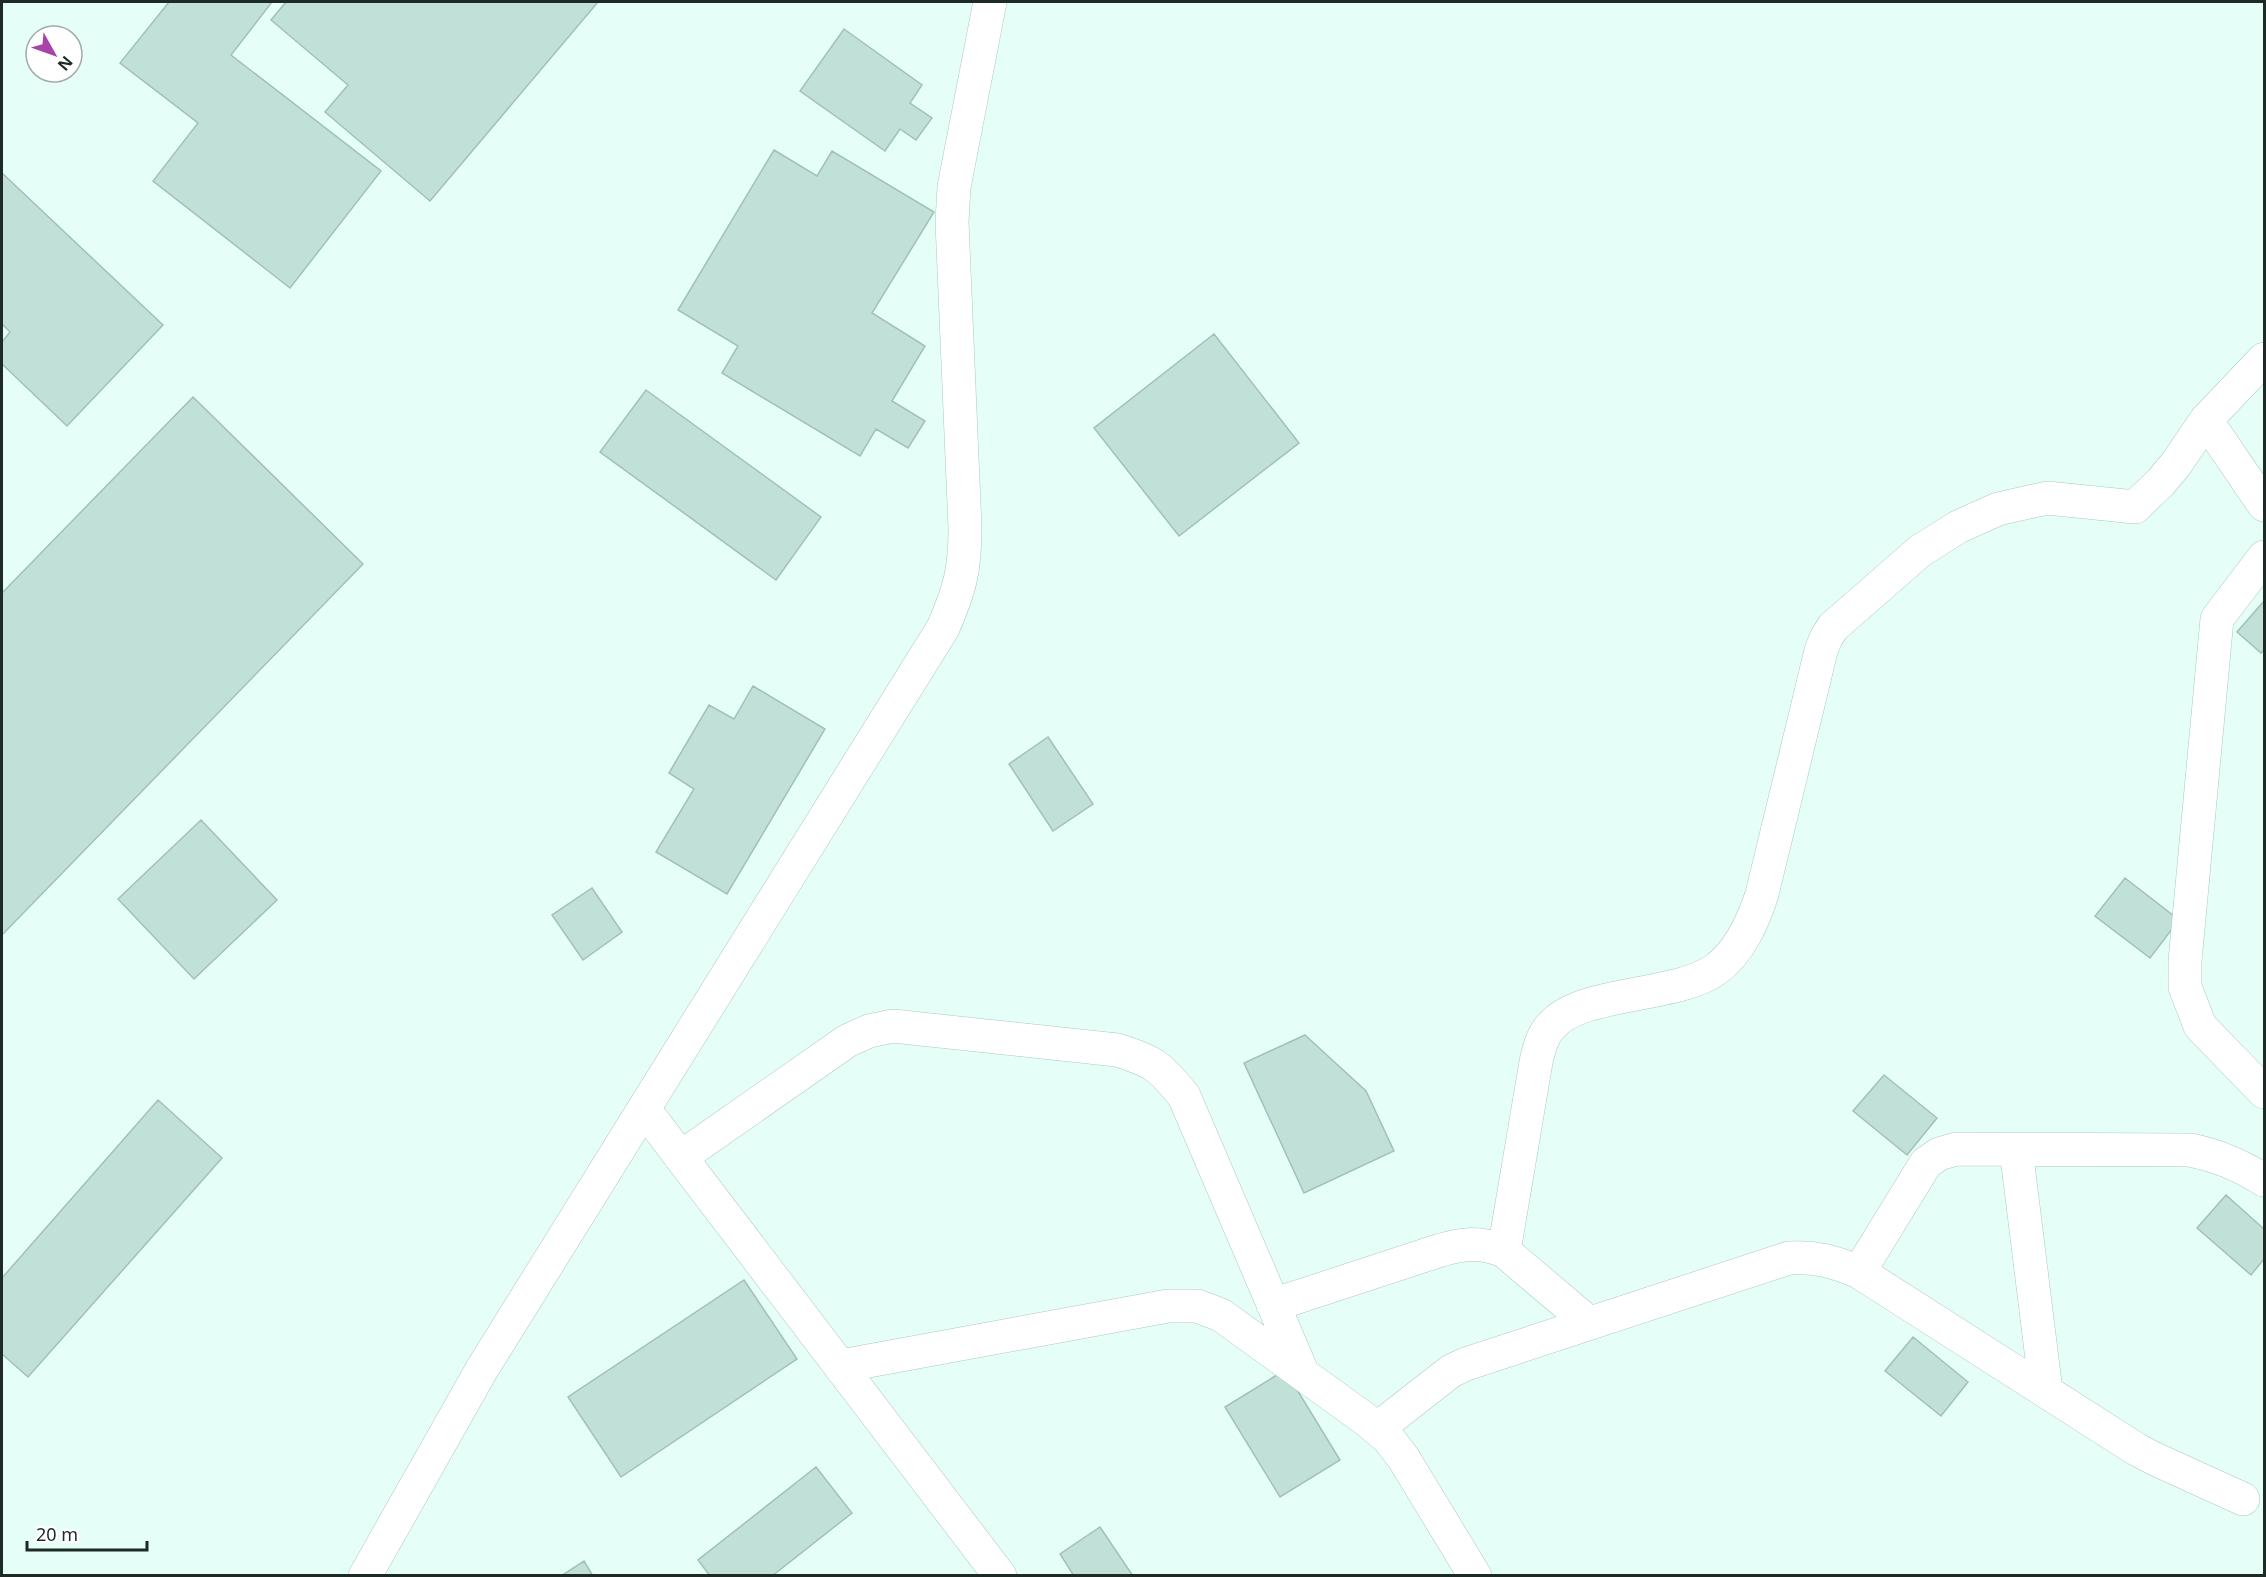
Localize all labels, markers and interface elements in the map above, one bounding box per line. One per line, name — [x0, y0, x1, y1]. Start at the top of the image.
north arrow — [24, 24, 84, 84]
text: N — [53, 52, 78, 76]
scale bar — [27, 1514, 147, 1552]
text: 20 m — [36, 1522, 78, 1546]

